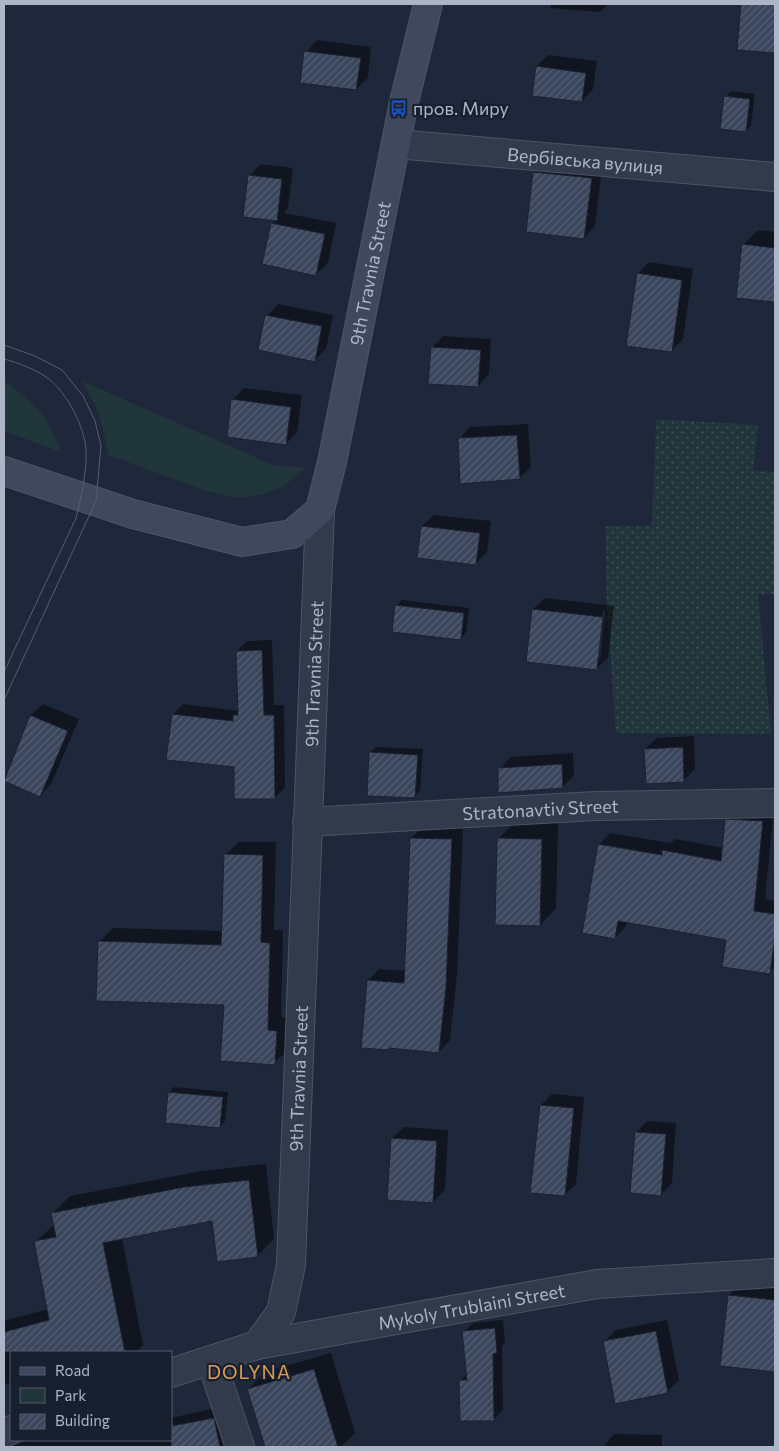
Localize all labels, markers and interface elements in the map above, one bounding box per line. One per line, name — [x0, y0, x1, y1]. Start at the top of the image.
place label: пров. Миру — [413, 97, 509, 119]
bus stop icon: пров. Миру — [389, 98, 409, 118]
street label: Вербівська вулиця — [506, 143, 664, 178]
street label: 9th Travnia Street — [345, 199, 395, 347]
street label: 9th Travnia Street — [300, 600, 328, 747]
street label: Stratonavtiv Street — [462, 795, 619, 824]
street label: 9th Travnia Street — [284, 1005, 312, 1152]
street label: Mykoly Trublaini Street — [376, 1279, 567, 1334]
legend — [10, 1351, 172, 1441]
district label: DOLYNA — [207, 1360, 291, 1383]
text: Road — [55, 1361, 90, 1379]
text: Park — [55, 1386, 86, 1404]
text: Building — [55, 1411, 110, 1429]

